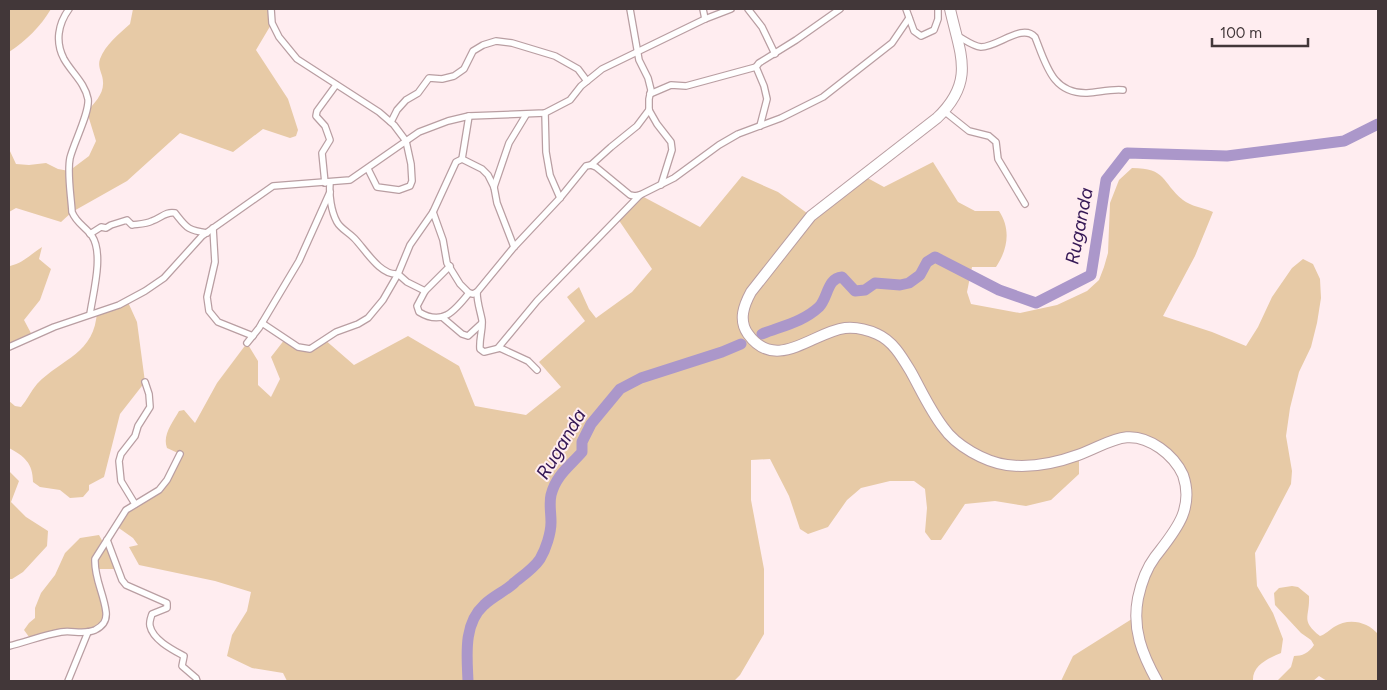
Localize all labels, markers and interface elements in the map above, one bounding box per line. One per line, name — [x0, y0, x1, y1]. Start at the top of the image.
scale bar — [1212, 15, 1308, 47]
text: 100 m — [1220, 24, 1262, 42]
water label: Ruganda — [1060, 186, 1098, 266]
water label: Ruganda — [531, 405, 591, 483]

